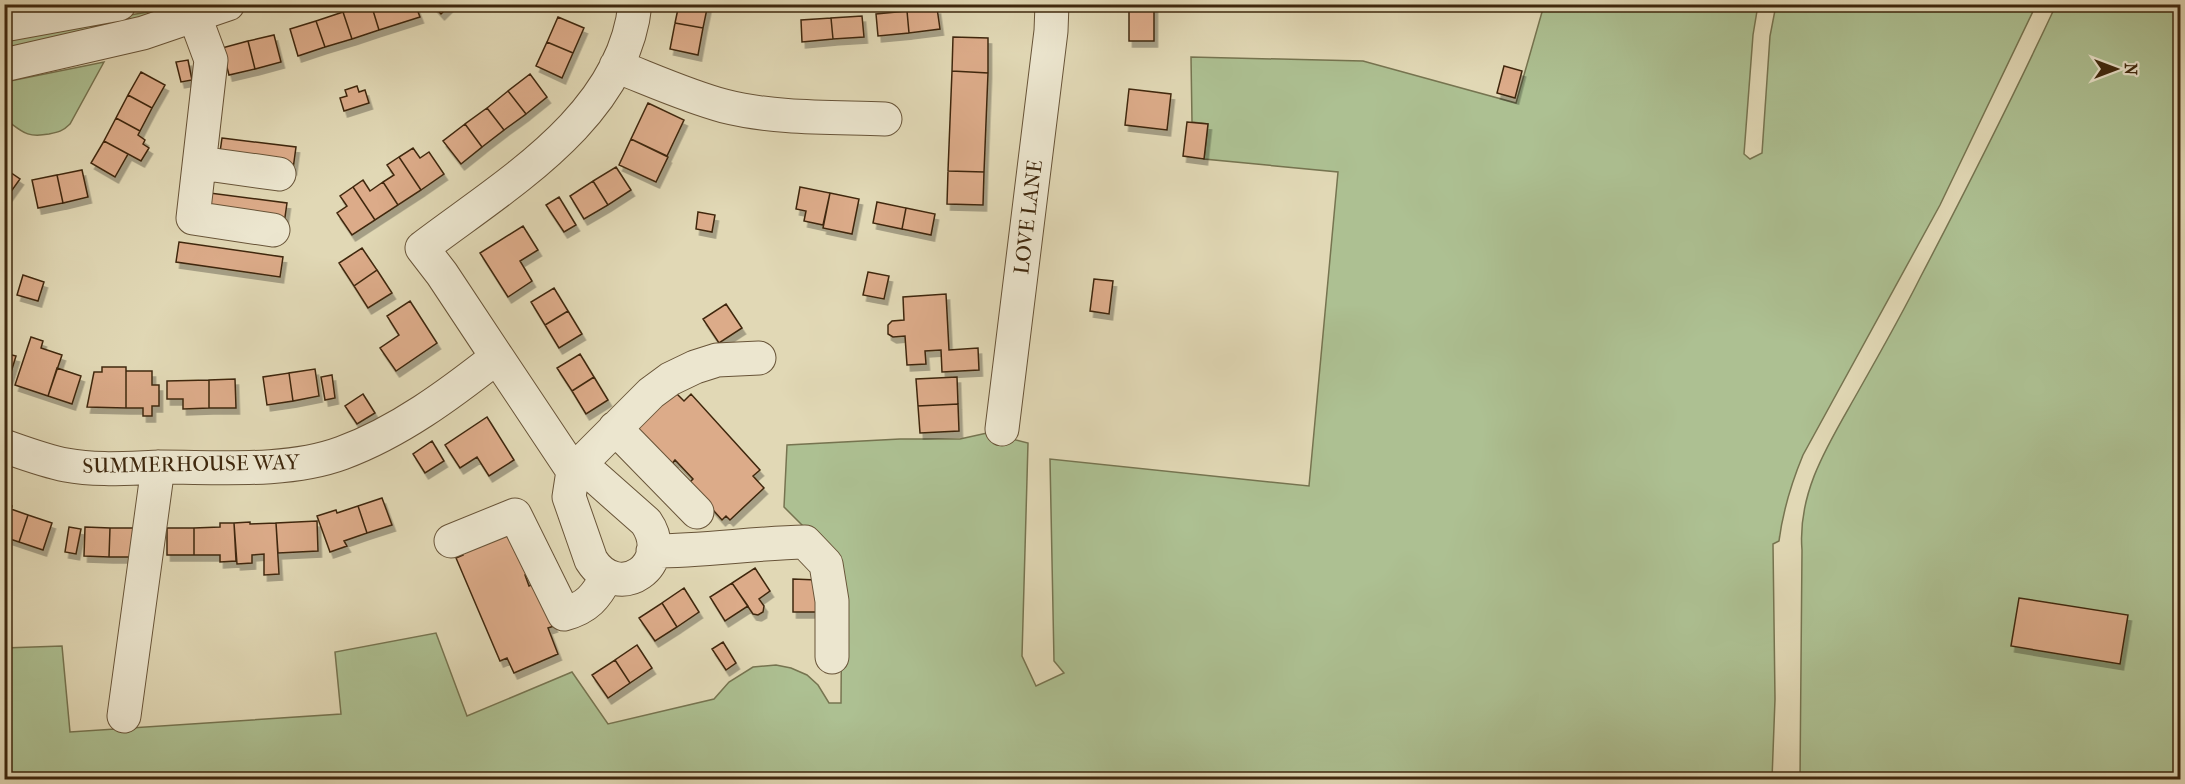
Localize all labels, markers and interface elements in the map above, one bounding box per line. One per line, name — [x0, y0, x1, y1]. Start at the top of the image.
north arrow — [2086, 39, 2146, 99]
text: N — [2121, 63, 2140, 76]
street label: LOVE LANE — [1009, 158, 1047, 276]
street label: SUMMERHOUSE WAY — [82, 450, 301, 478]

